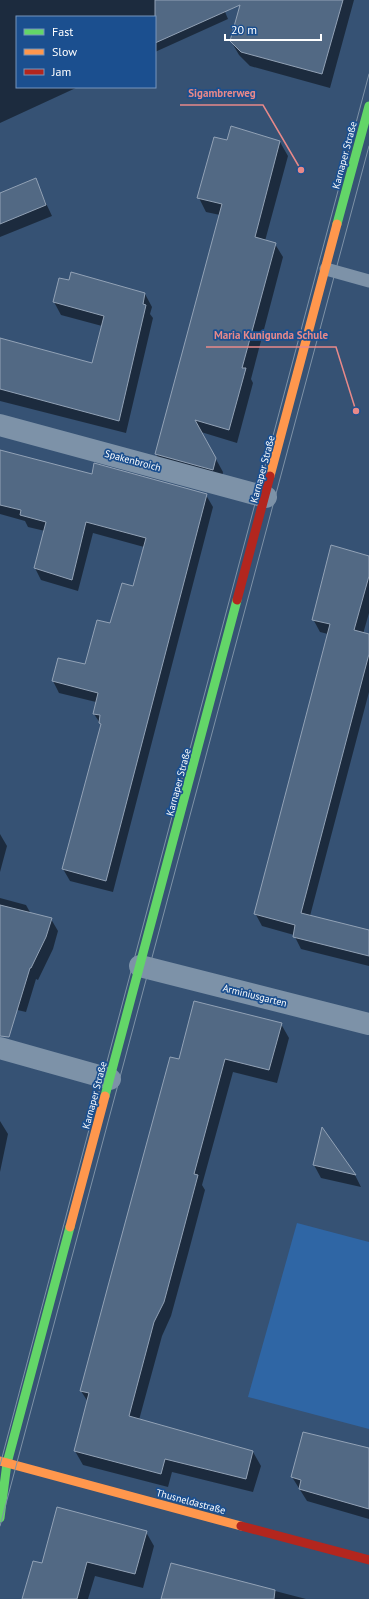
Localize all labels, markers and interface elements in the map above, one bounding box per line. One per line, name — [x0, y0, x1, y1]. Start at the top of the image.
legend — [16, 16, 156, 88]
scale bar — [225, 16, 321, 42]
text: 20 m — [231, 22, 257, 37]
text: Fast — [52, 24, 73, 39]
text: Slow — [52, 44, 77, 59]
text: Jam — [51, 64, 71, 79]
callout: Sigambrerweg — [180, 82, 263, 105]
text: Sigambrerweg — [188, 86, 256, 100]
street label: Karnaper Straße — [329, 120, 360, 190]
callout: Maria Kunigunda Schule — [206, 324, 336, 347]
text: Maria Kunigunda Schule — [214, 328, 328, 342]
street label: Karnaper Straße — [247, 434, 278, 504]
street label: Spakenbroich — [103, 447, 162, 474]
street label: Karnaper Straße — [163, 747, 194, 817]
street label: Arminiusgarten — [221, 981, 288, 1010]
street label: Karnaper Straße — [79, 1060, 110, 1130]
street label: Thusneldastraße — [155, 1486, 227, 1517]

